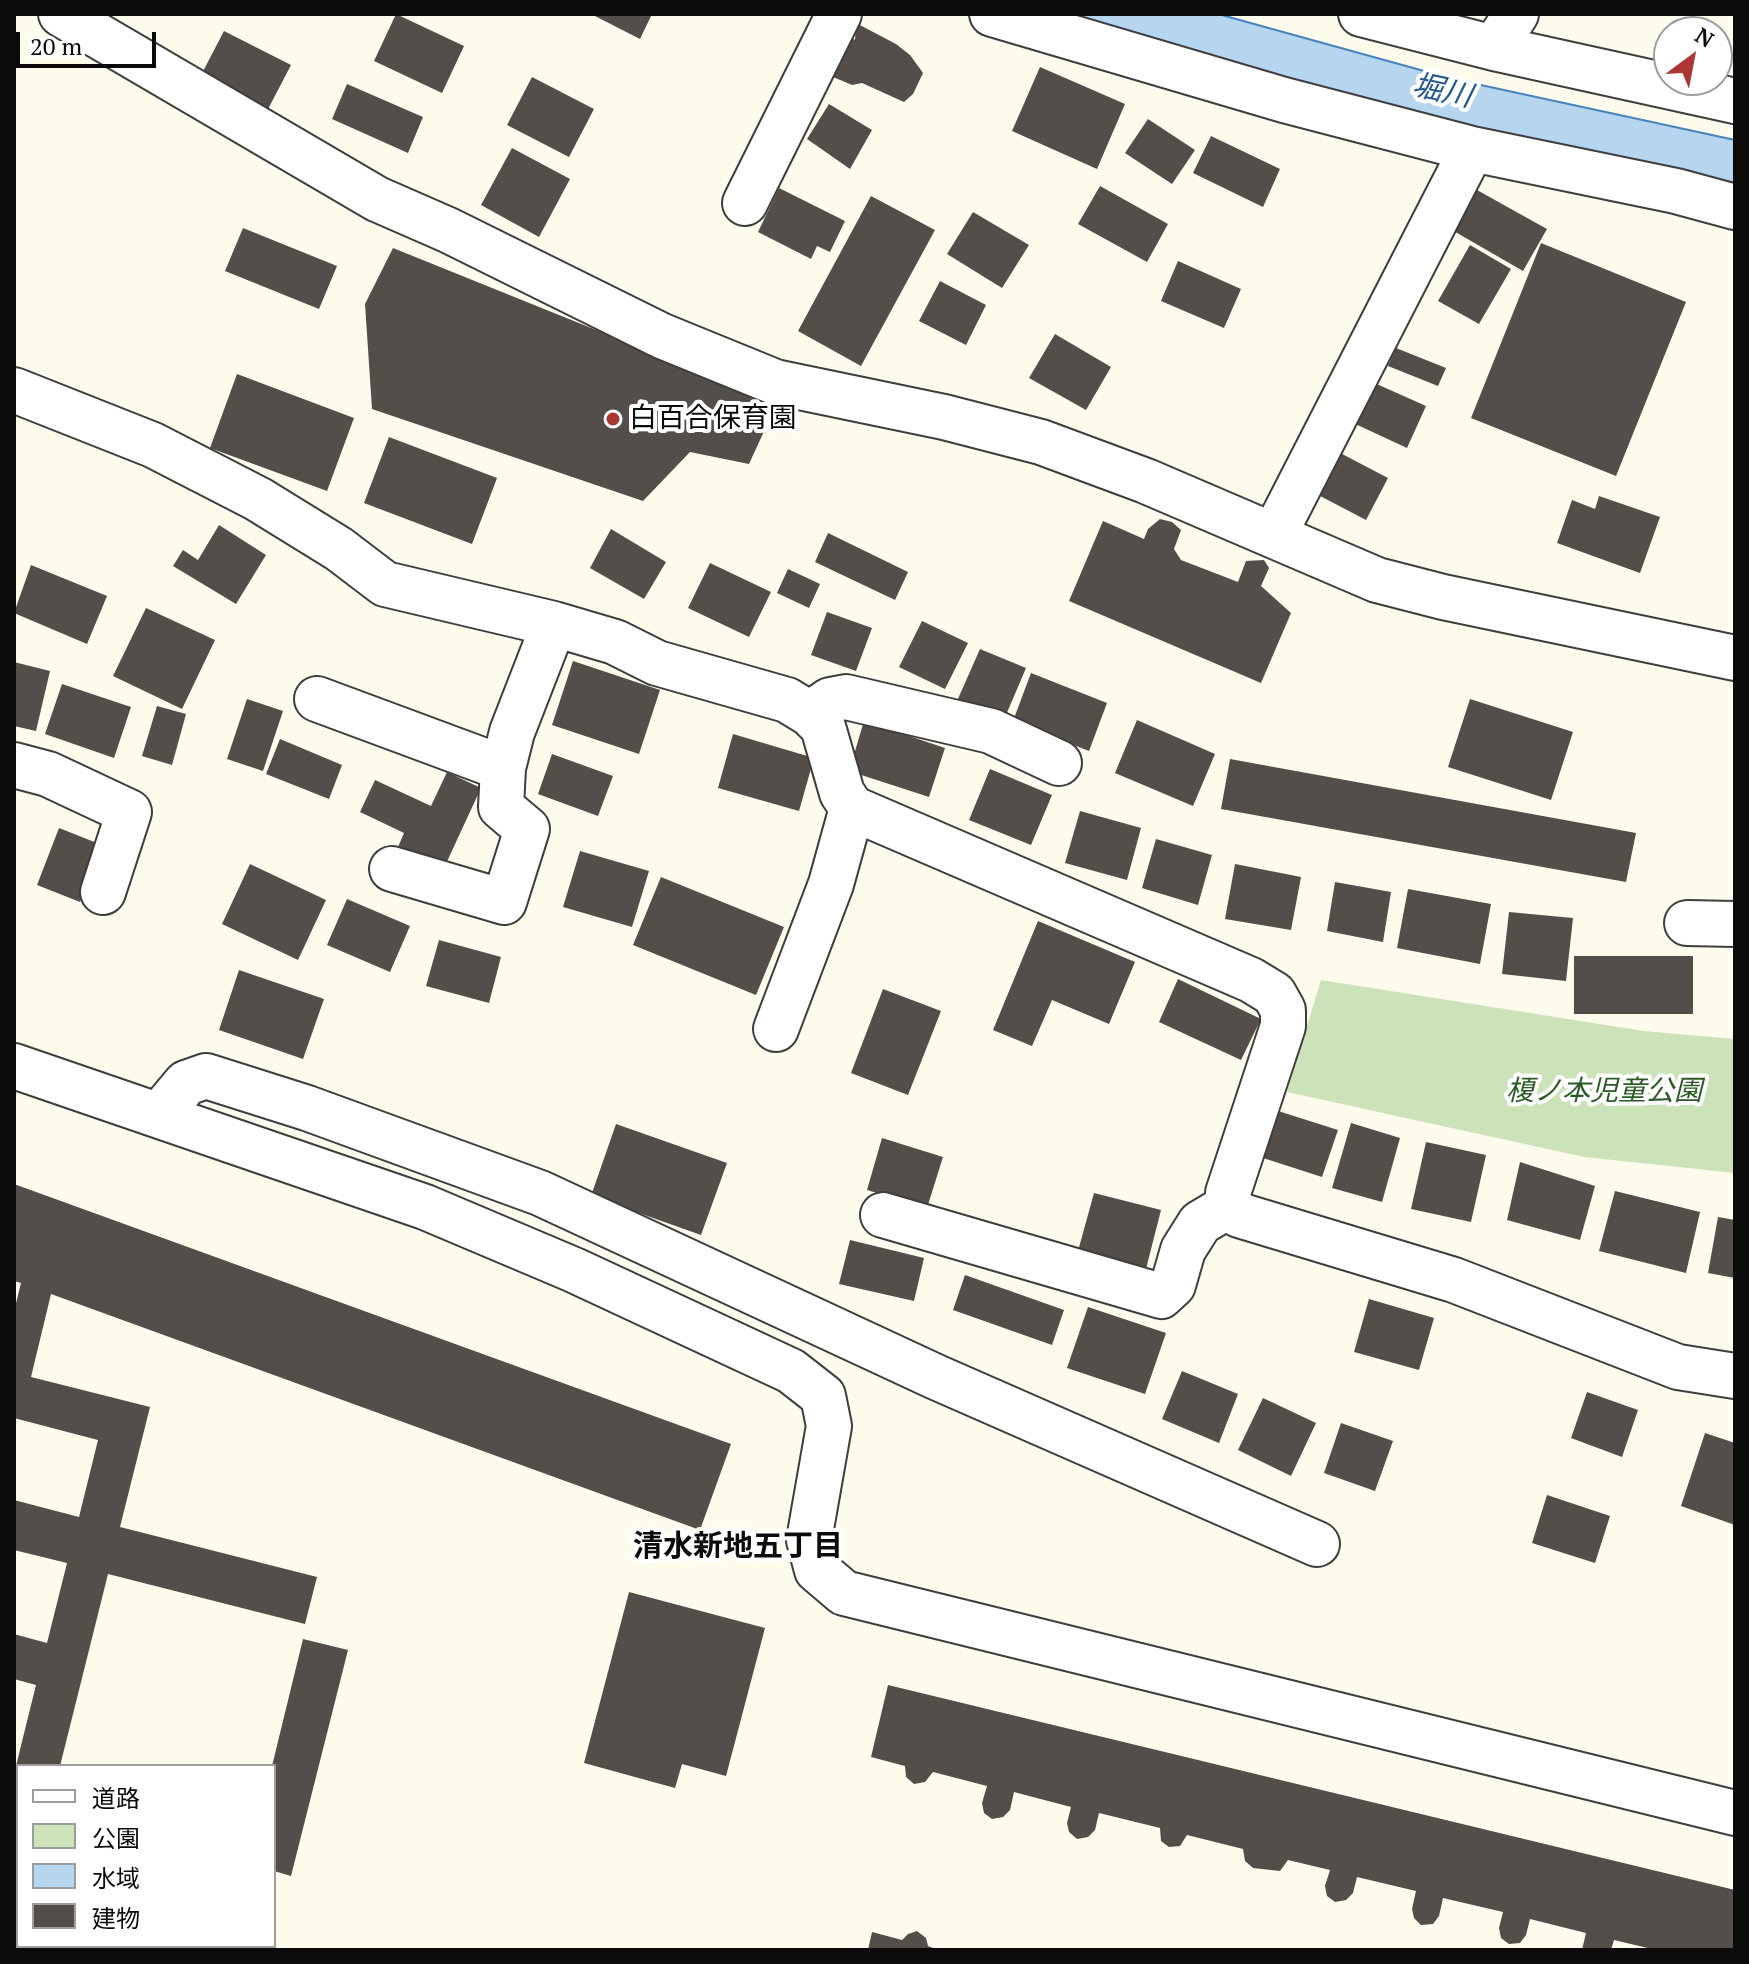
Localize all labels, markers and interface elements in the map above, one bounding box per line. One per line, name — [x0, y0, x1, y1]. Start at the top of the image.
scale bar — [20, 16, 160, 66]
north arrow — [1653, 16, 1733, 96]
text: N — [1690, 20, 1720, 54]
text: 20 m — [30, 30, 82, 62]
water label: 堀川 — [1409, 68, 1475, 116]
place label: 白百合保育園 — [629, 402, 797, 436]
marker: 白百合保育園 — [604, 410, 622, 428]
park label: 榎ノ本児童公園 — [1506, 1075, 1702, 1109]
district label: 清水新地五丁目 — [633, 1529, 843, 1565]
legend — [16, 1764, 276, 1948]
text: 道路 — [92, 1782, 140, 1814]
text: 公園 — [92, 1822, 140, 1854]
text: 水域 — [92, 1862, 140, 1894]
text: 建物 — [92, 1902, 140, 1934]

